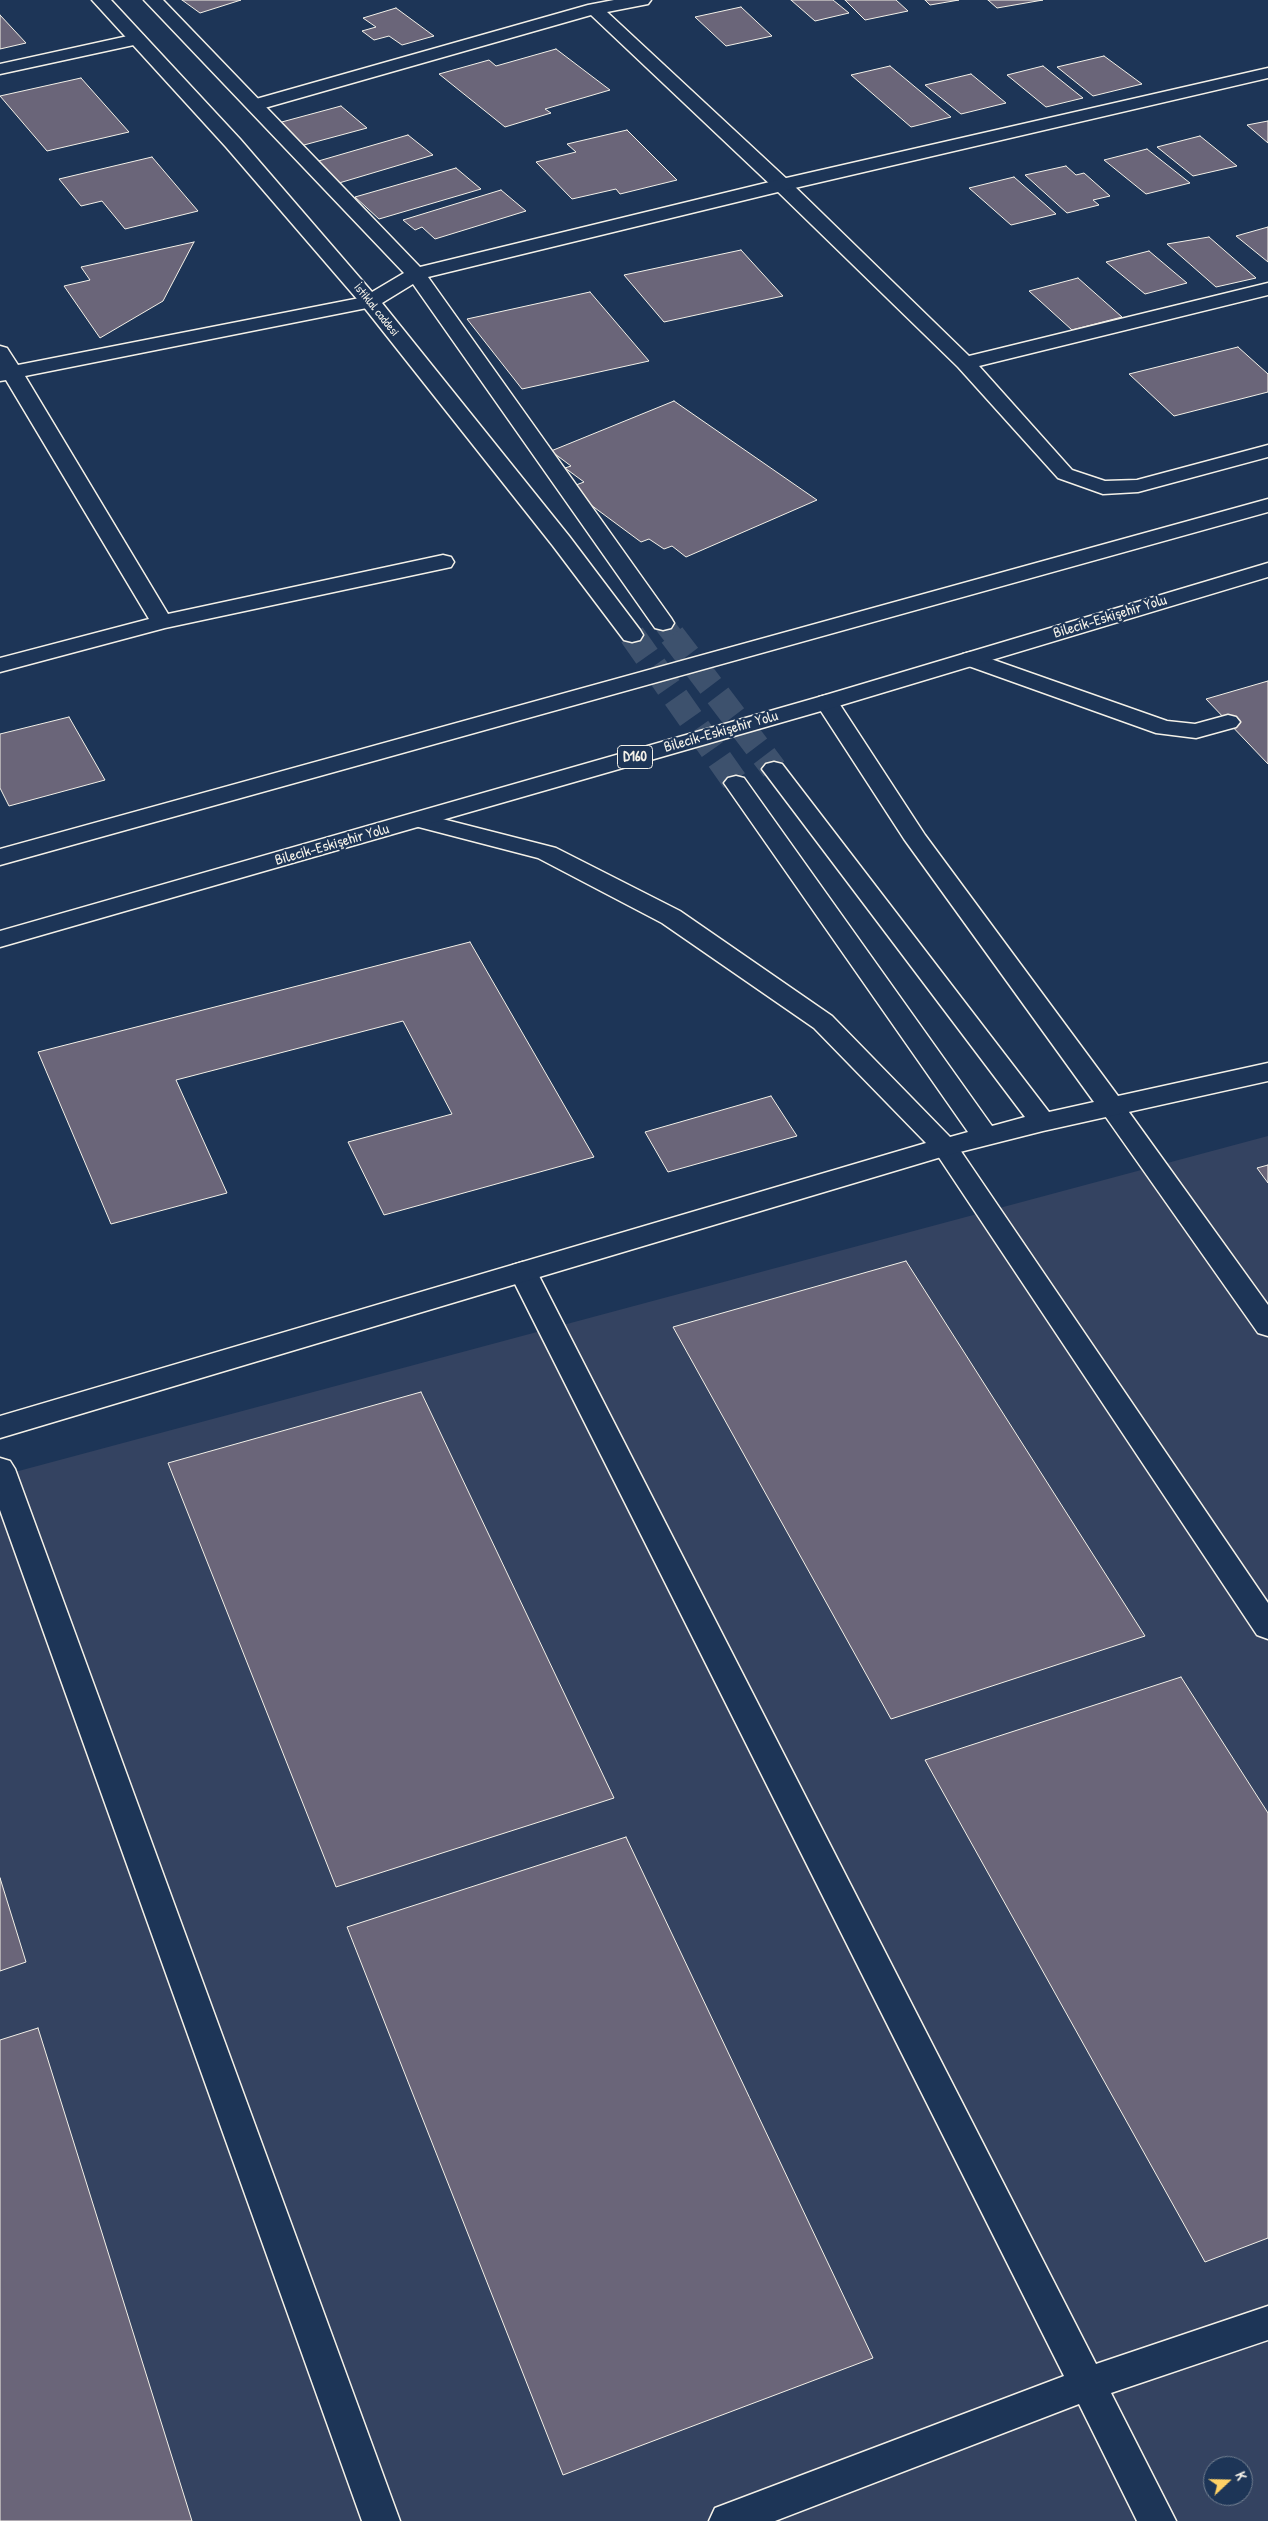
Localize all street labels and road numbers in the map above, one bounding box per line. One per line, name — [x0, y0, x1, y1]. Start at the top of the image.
street label: İstiklal caddesi — [350, 281, 402, 339]
street label: Bilecik-Eskişehir Yolu — [1051, 591, 1169, 643]
street label: Bilecik-Eskişehir Yolu — [662, 707, 780, 757]
road number: D160 — [618, 746, 652, 769]
street label: Bilecik-Eskişehir Yolu — [273, 820, 391, 870]

